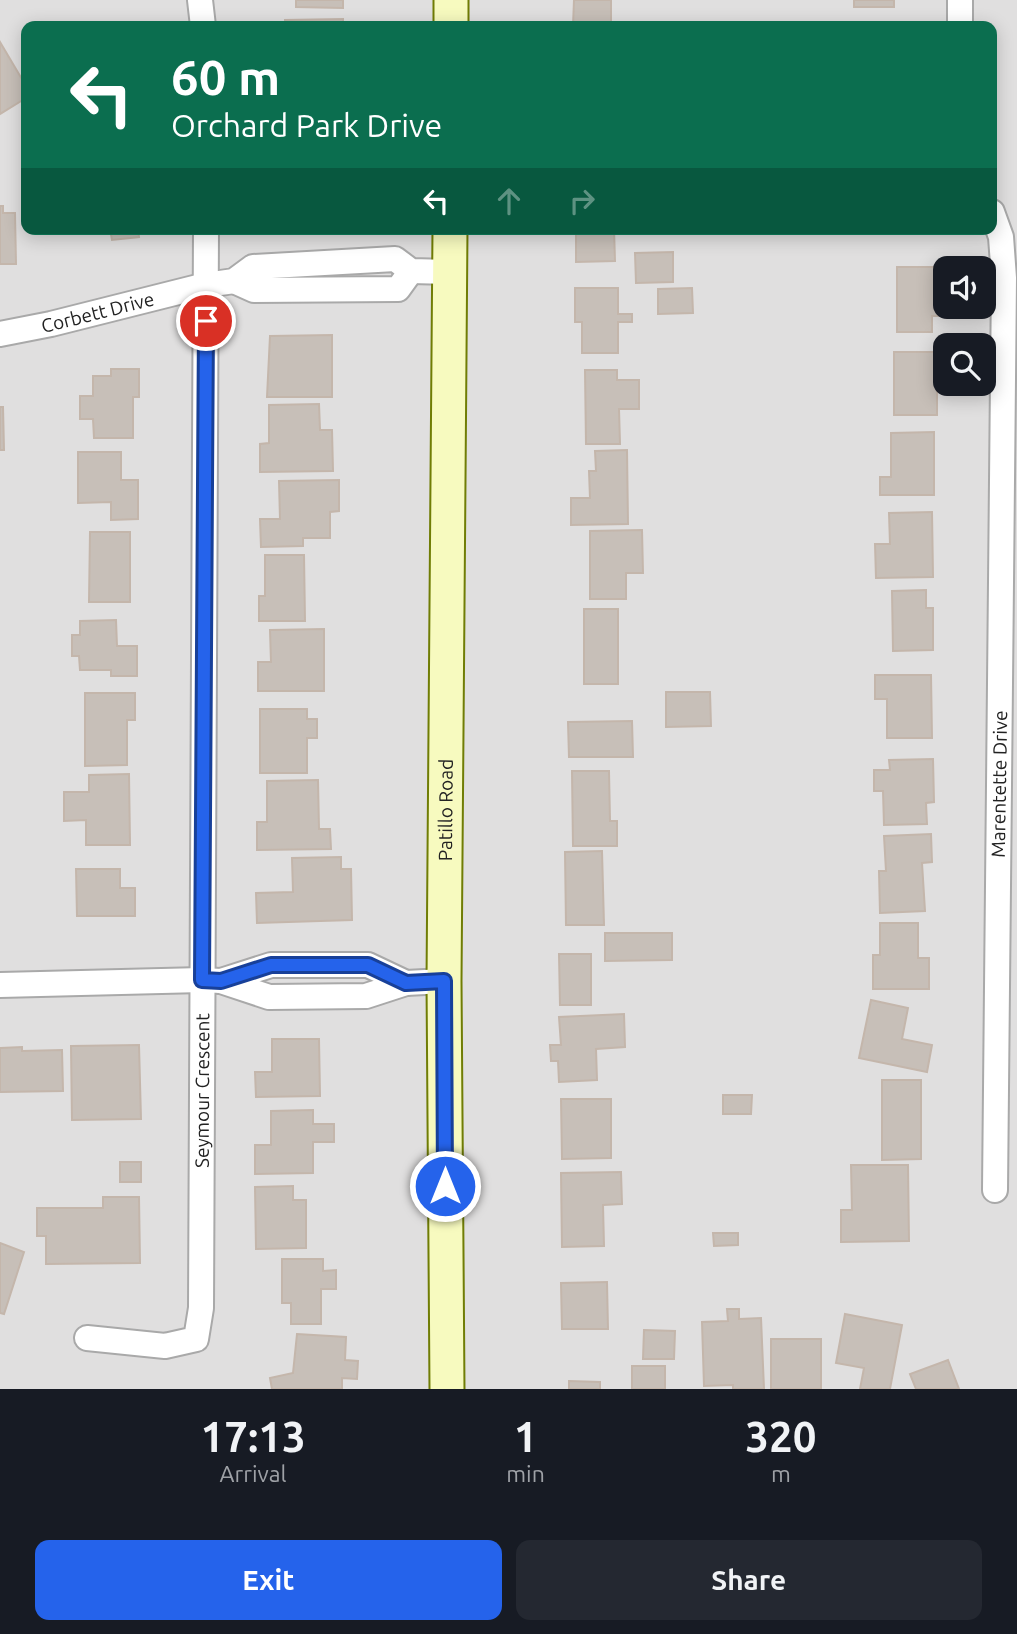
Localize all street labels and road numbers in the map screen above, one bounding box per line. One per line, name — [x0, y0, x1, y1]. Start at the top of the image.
street label: Corbett Drive — [39, 287, 156, 337]
street label: Marentette Drive — [987, 710, 1011, 858]
street label: Patillo Road — [434, 759, 457, 861]
street label: Seymour Crescent — [191, 1013, 213, 1168]

